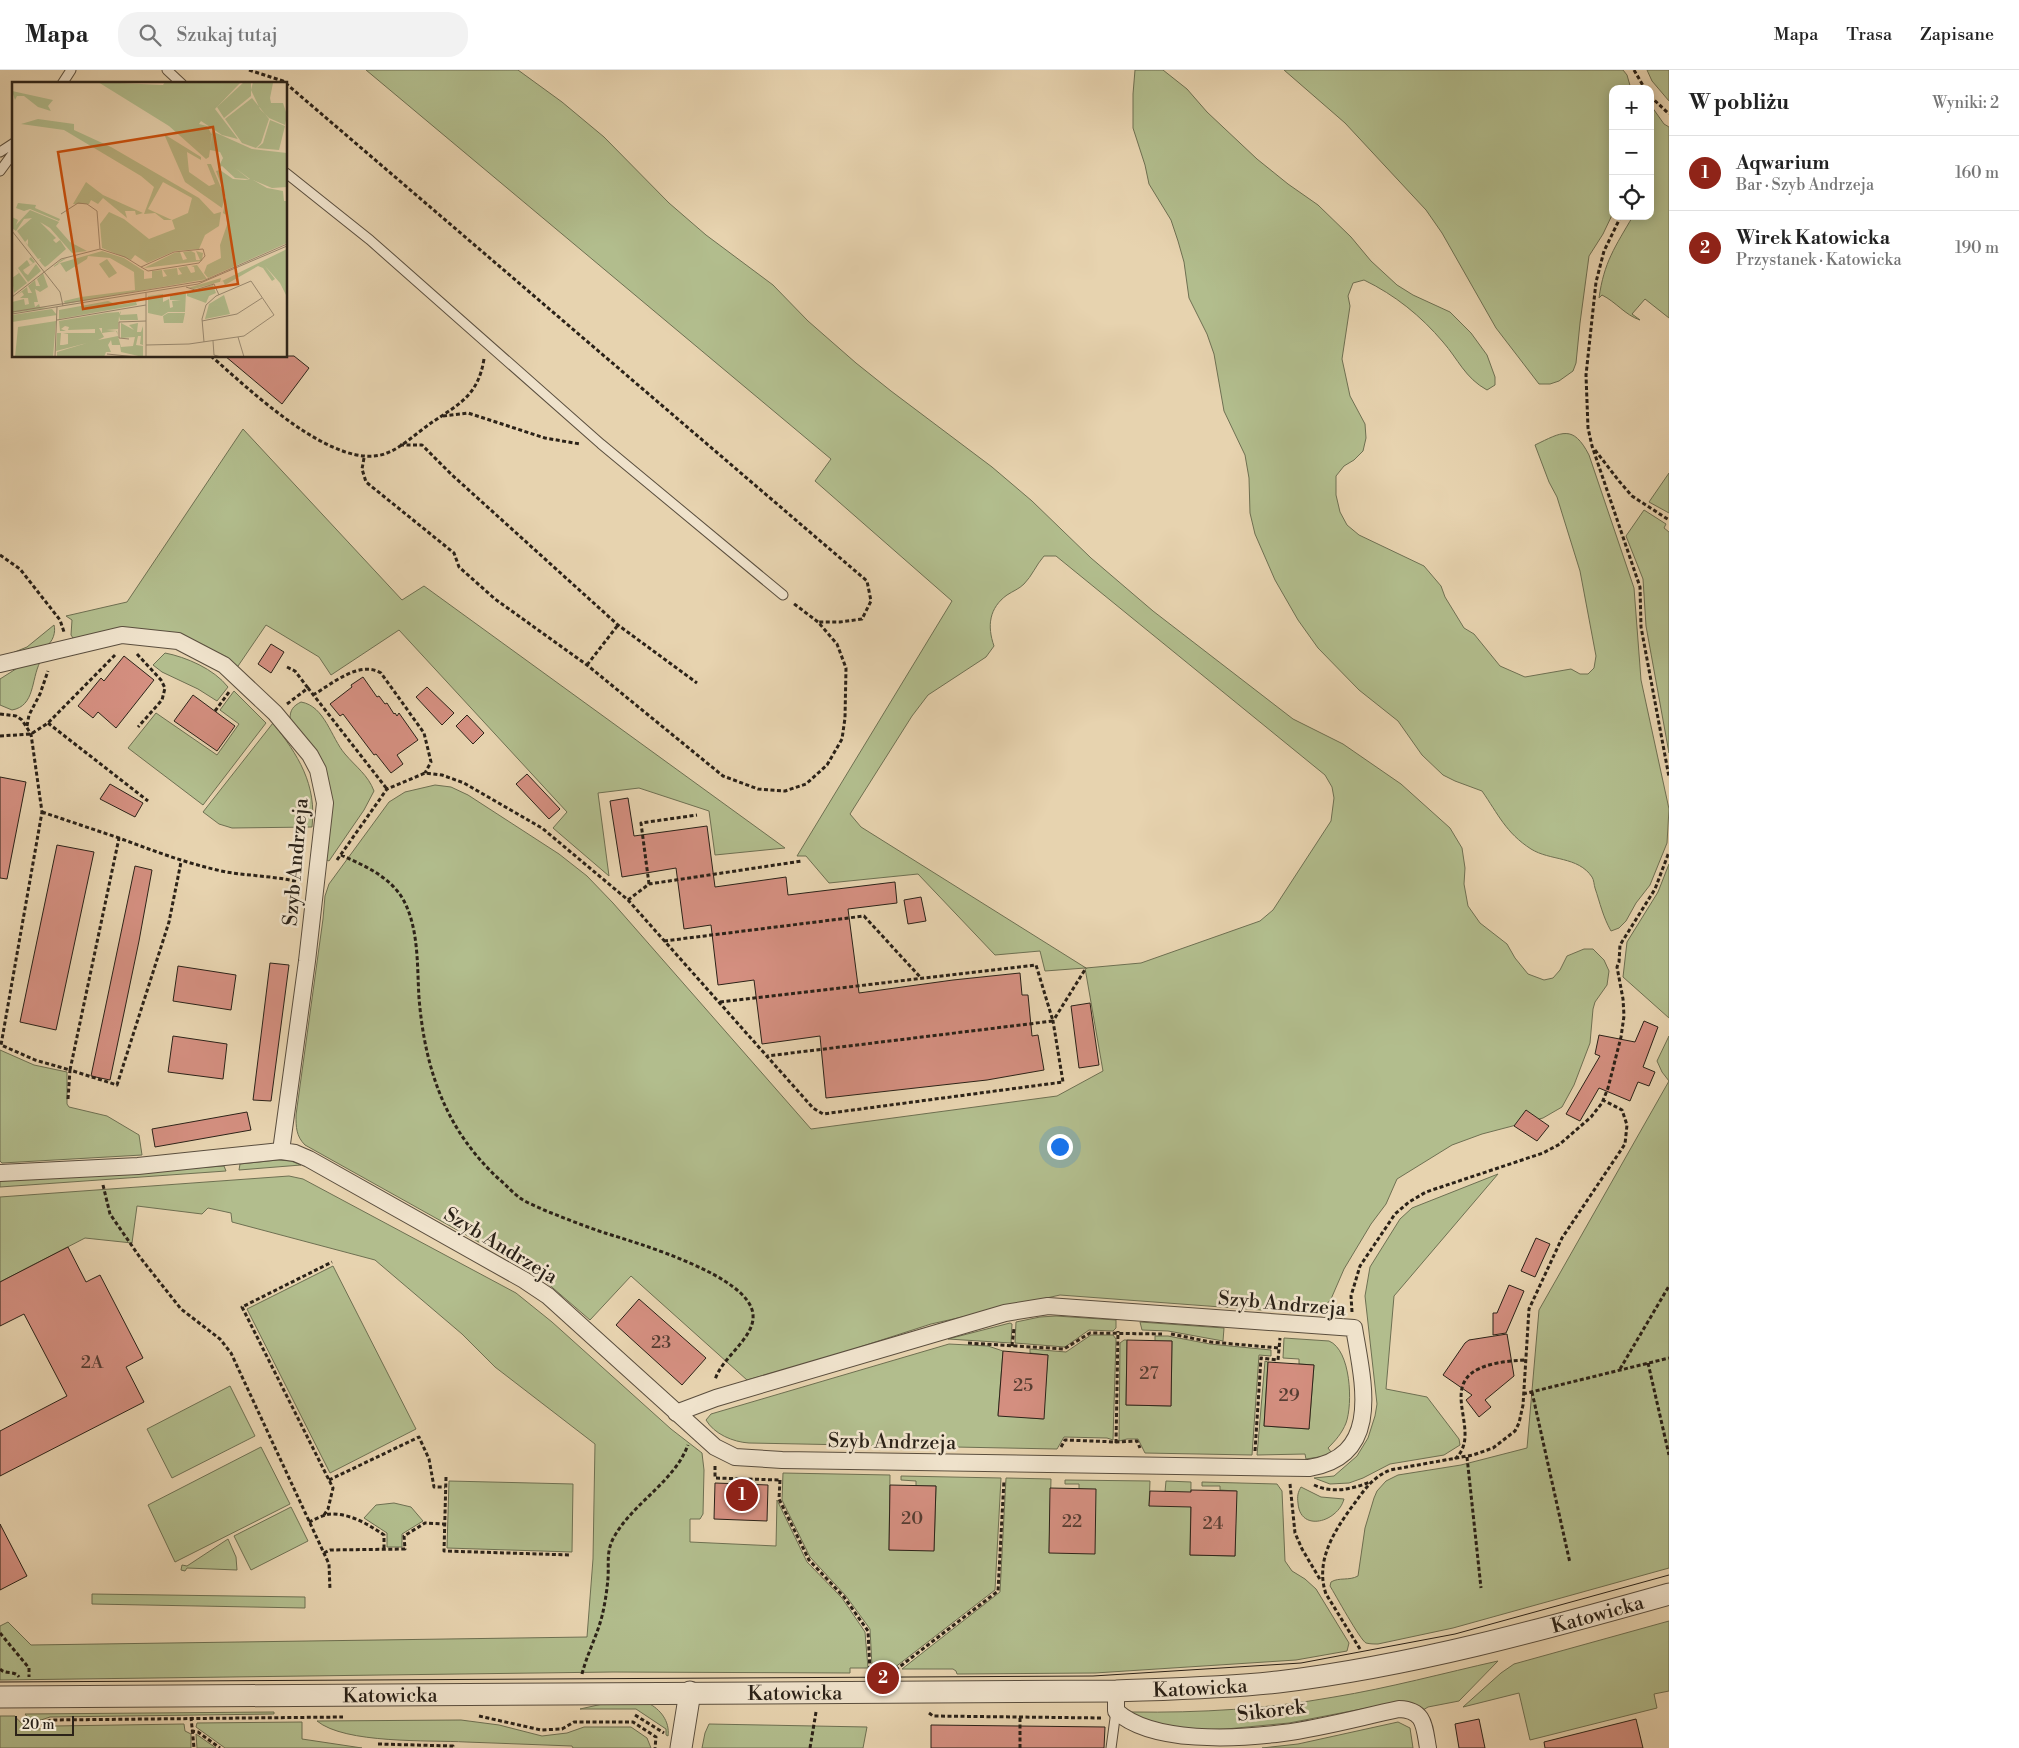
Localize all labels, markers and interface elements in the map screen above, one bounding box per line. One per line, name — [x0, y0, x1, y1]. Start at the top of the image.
search box — [118, 12, 468, 57]
text: Mapa — [25, 20, 88, 50]
icon: search — [136, 21, 164, 49]
text: Szukaj tutaj — [176, 23, 278, 47]
text: Mapa — [1774, 23, 1818, 46]
text: Trasa — [1846, 23, 1892, 46]
text: Zapisane — [1920, 23, 1994, 46]
inset map — [12, 82, 288, 358]
map controls — [1609, 85, 1654, 220]
button: + — [1609, 85, 1654, 130]
text: W pobliżu — [1689, 90, 1789, 116]
text: Wyniki: 2 — [1933, 93, 1999, 113]
button: − — [1609, 130, 1654, 175]
text: Aqwarium — [1736, 151, 1829, 175]
text: 1 — [1701, 163, 1709, 183]
text: 160 m — [1955, 163, 1999, 183]
button: locate — [1609, 175, 1654, 220]
text: Bar · Szyb Andrzeja — [1736, 175, 1874, 195]
text: Wirek Katowicka — [1736, 226, 1890, 250]
text: 2 — [1700, 238, 1710, 258]
text: 190 m — [1955, 238, 1999, 258]
text: Przystanek · Katowicka — [1736, 250, 1902, 270]
street label: Szyb Andrzeja — [278, 796, 315, 927]
your location — [1047, 1134, 1073, 1160]
street label: Szyb Andrzeja — [439, 1203, 562, 1291]
street label: Szyb Andrzeja — [1217, 1286, 1348, 1323]
house number: 23 — [651, 1331, 671, 1354]
house number: 2A — [81, 1351, 104, 1374]
house number: 27 — [1139, 1362, 1159, 1385]
house number: 25 — [1013, 1374, 1033, 1397]
house number: 29 — [1278, 1384, 1300, 1407]
street label: Szyb Andrzeja — [828, 1429, 957, 1456]
pin: 1 — [726, 1476, 758, 1514]
house number: 20 — [901, 1507, 923, 1530]
house number: 22 — [1062, 1510, 1082, 1533]
house number: 24 — [1202, 1512, 1224, 1535]
street label: Katowicka — [1549, 1590, 1648, 1640]
pin: 2 — [867, 1659, 899, 1697]
street label: Katowicka — [1152, 1674, 1249, 1704]
street label: Katowicka — [747, 1681, 843, 1707]
street label: Katowicka — [342, 1684, 438, 1709]
street label: Sikorek — [1236, 1695, 1308, 1728]
scale bar — [15, 1713, 74, 1736]
text: 20 m — [22, 1716, 54, 1734]

